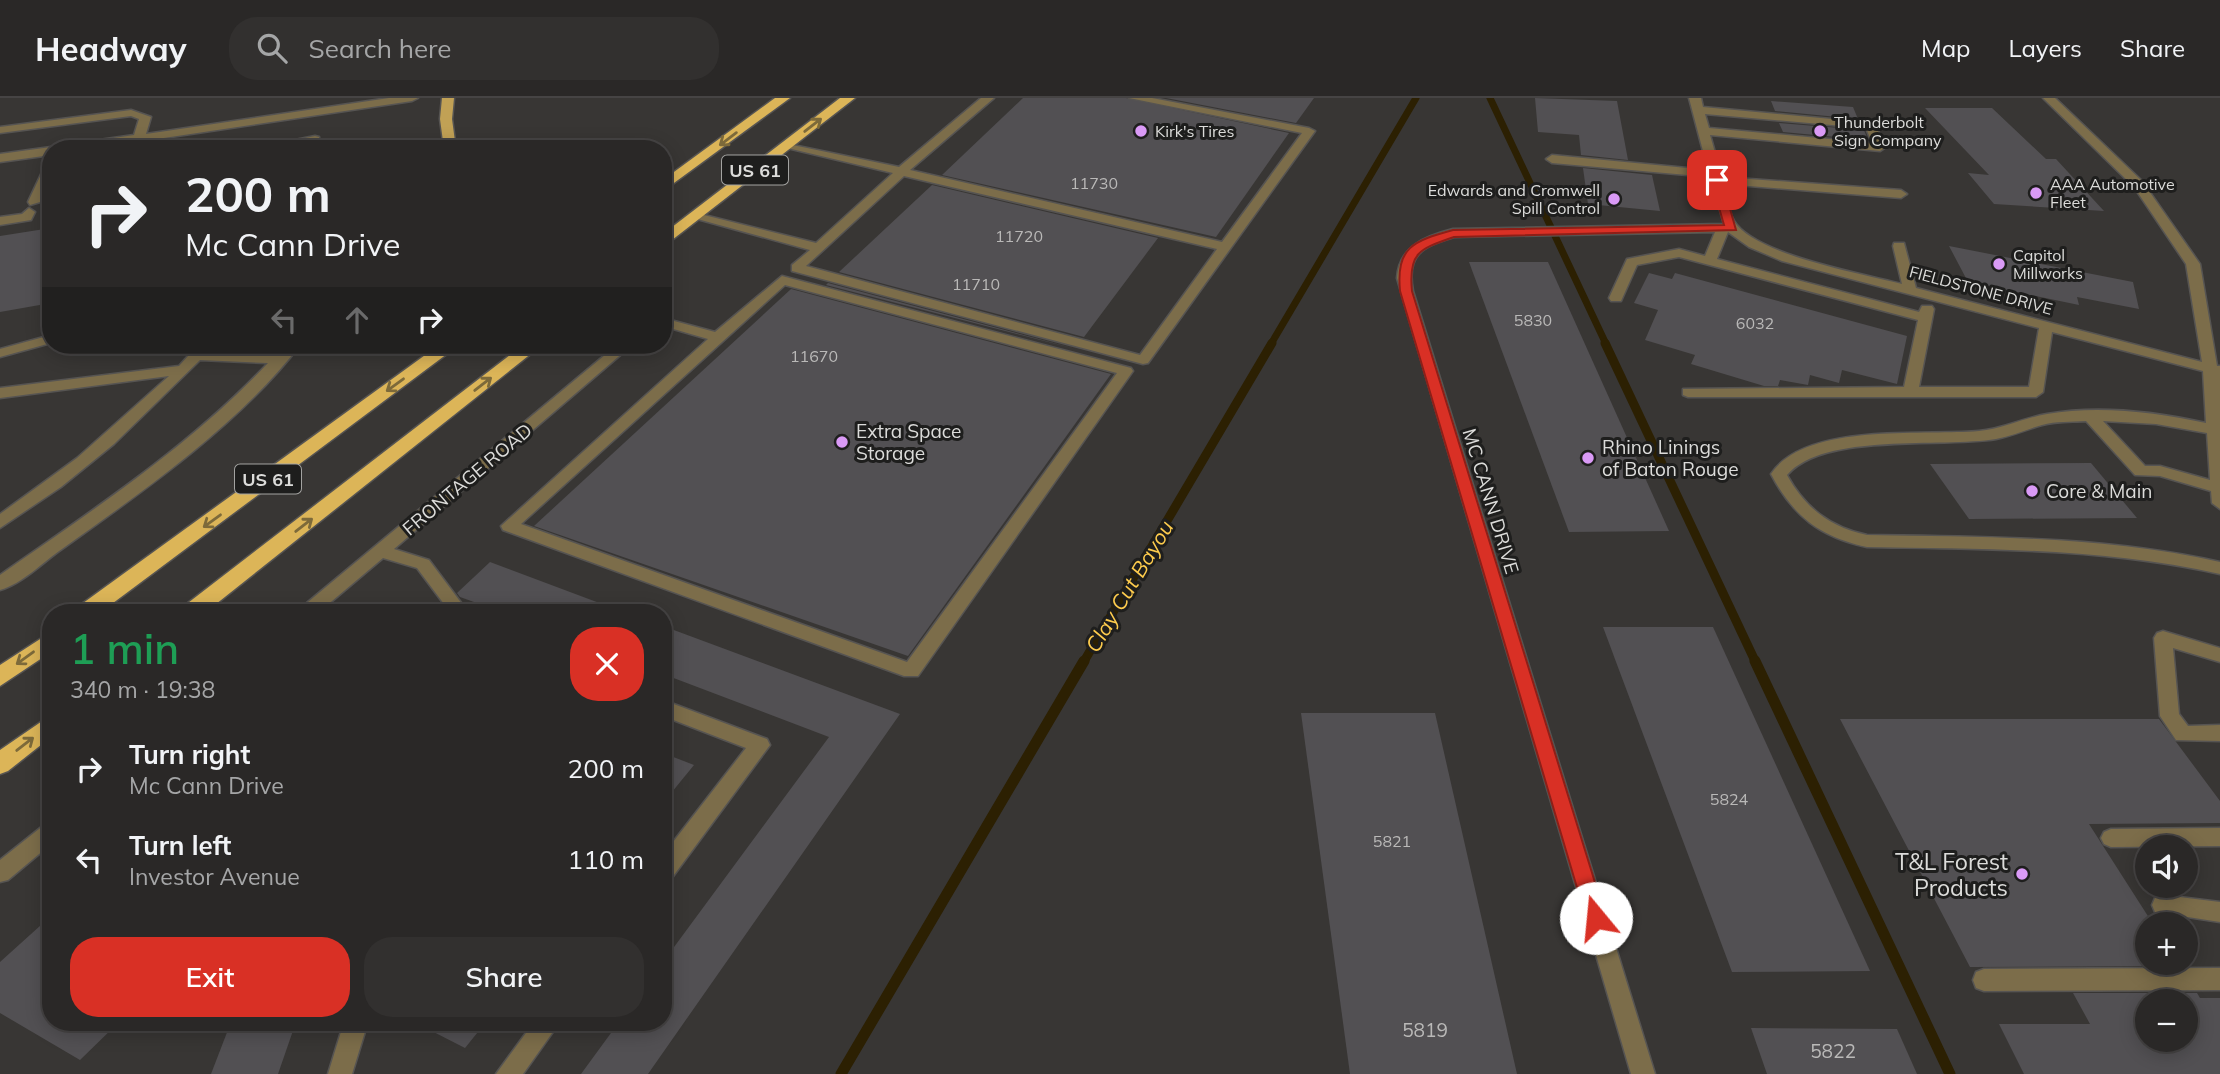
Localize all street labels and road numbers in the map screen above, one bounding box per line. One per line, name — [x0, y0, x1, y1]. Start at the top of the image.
road number: US 61 — [722, 156, 788, 184]
street label: FIELDSTONE DRIVE — [1907, 261, 2055, 319]
street label: FRONTAGE ROAD — [397, 418, 537, 540]
street label: MC CANN DRIVE — [1457, 425, 1525, 577]
road number: US 61 — [235, 464, 301, 494]

